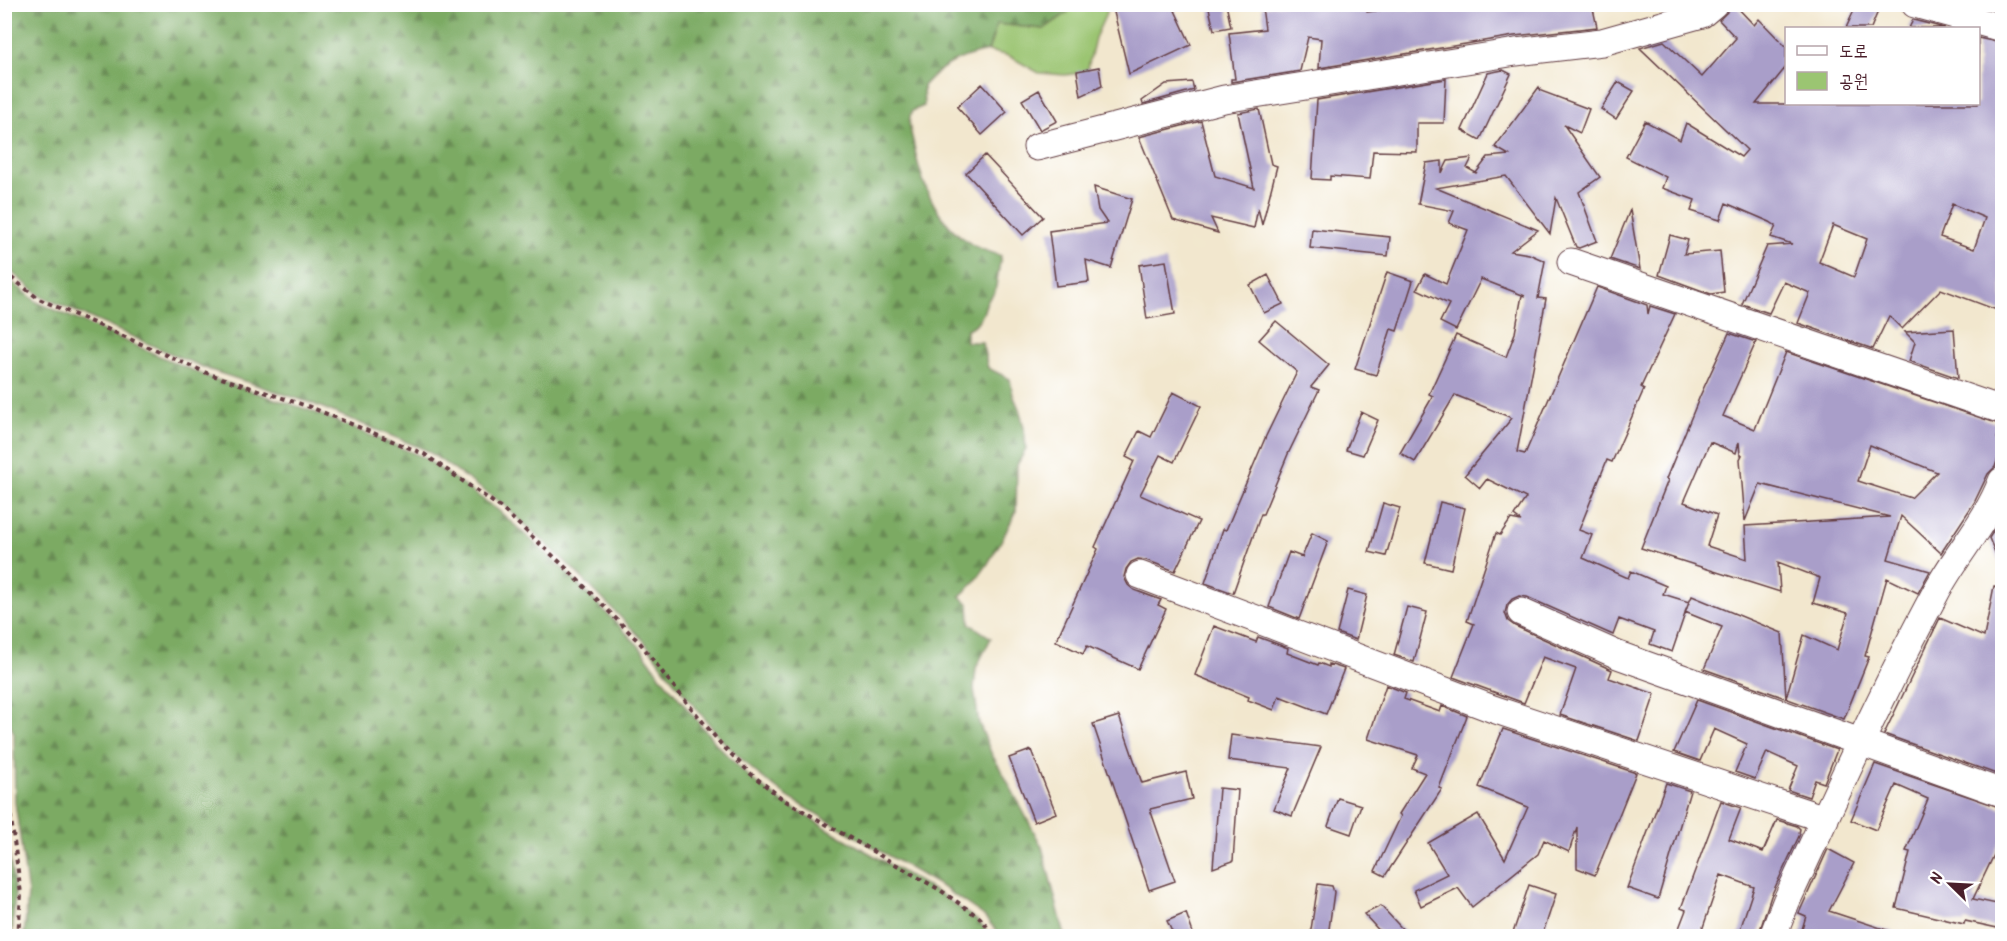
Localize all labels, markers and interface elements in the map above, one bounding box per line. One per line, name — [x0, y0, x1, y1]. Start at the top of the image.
legend — [1785, 27, 1980, 105]
text: 도로 — [1839, 38, 1868, 67]
text: 공원 — [1839, 68, 1868, 97]
north arrow — [1920, 854, 1980, 914]
text: N — [1924, 869, 1951, 888]

